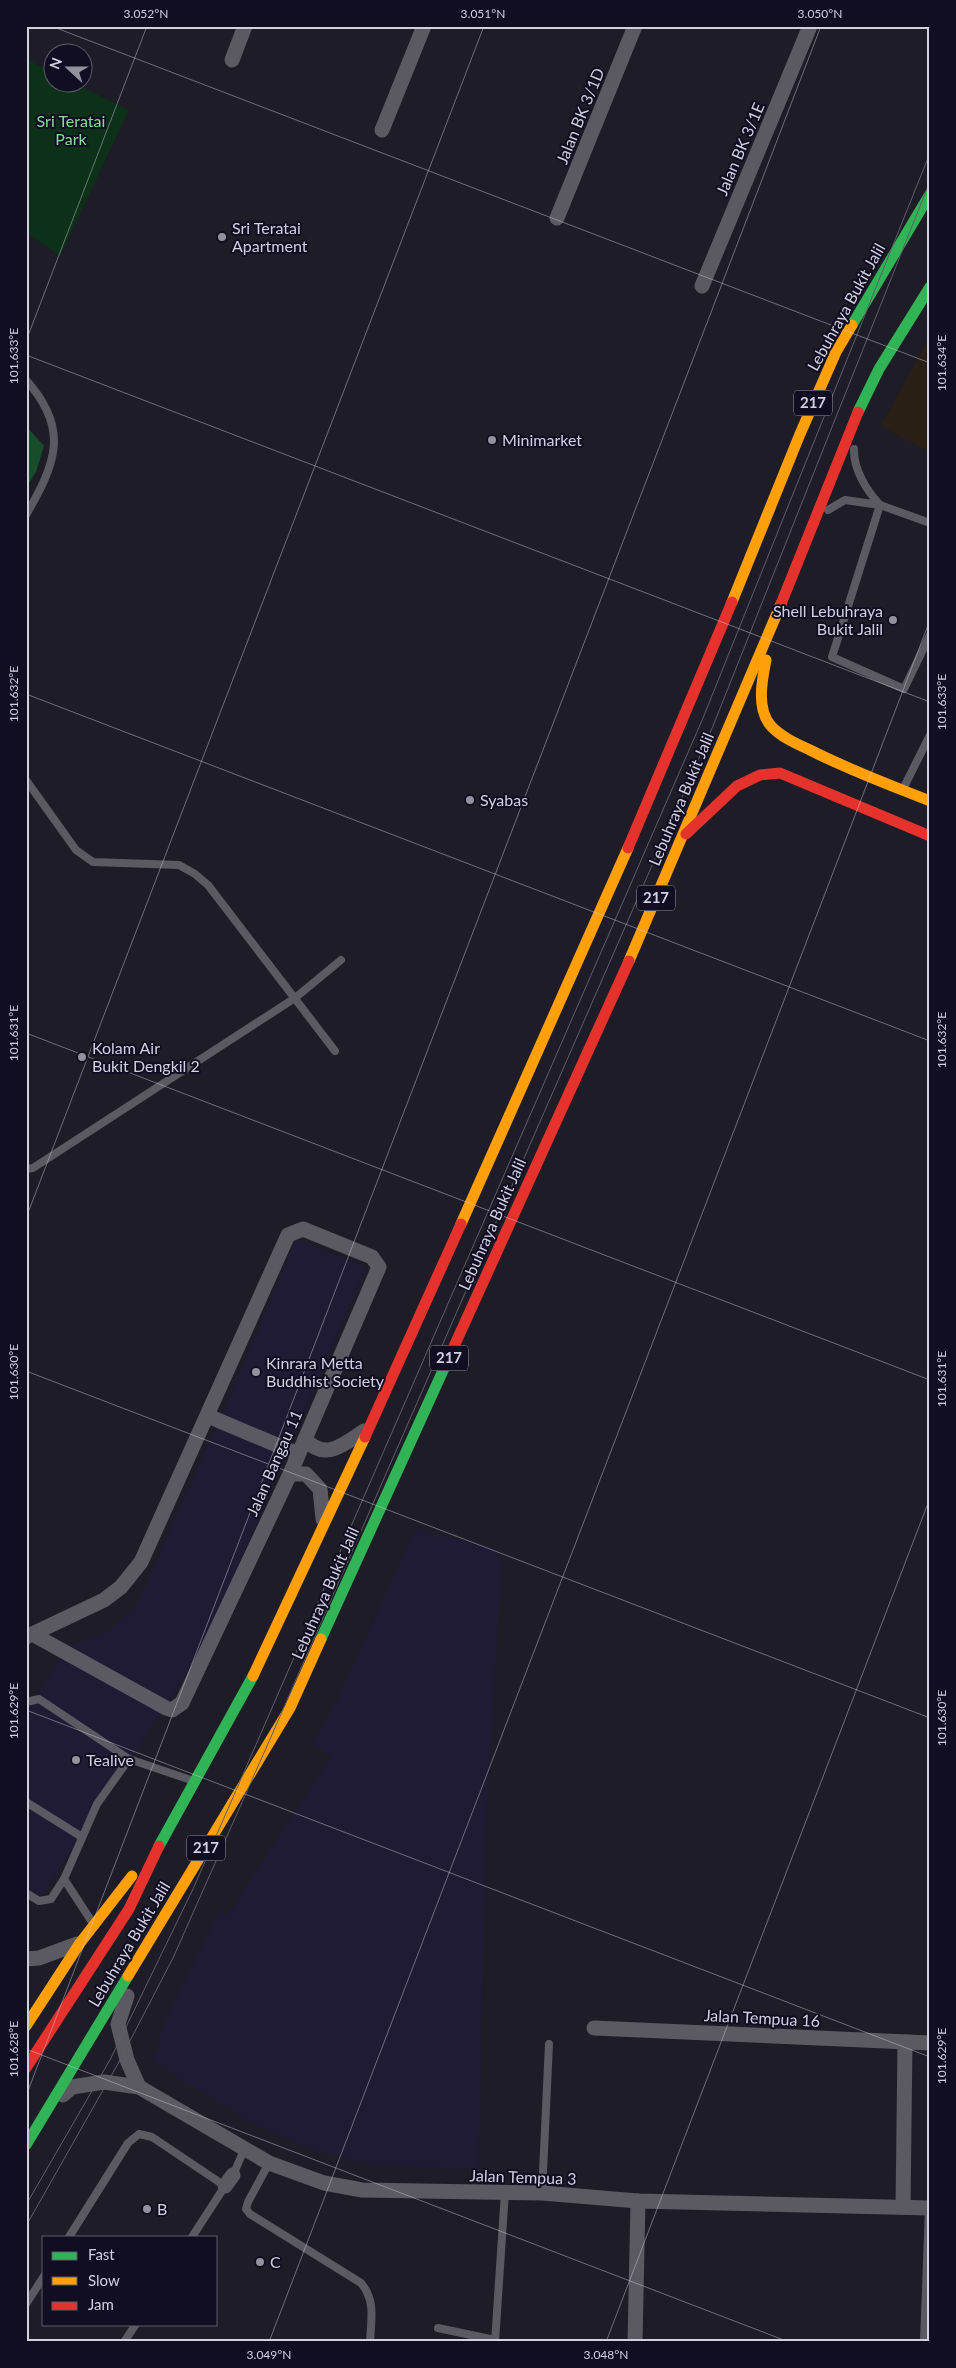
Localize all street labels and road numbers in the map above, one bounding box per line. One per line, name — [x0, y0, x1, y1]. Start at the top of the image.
street label: Jalan BK 3/1D — [552, 65, 607, 167]
street label: Jalan BK 3/1E — [711, 99, 768, 198]
street label: Lebuhraya Bukit Jalil — [803, 240, 888, 374]
road number: 217 — [794, 390, 832, 416]
street label: Lebuhraya Bukit Jalil — [644, 729, 717, 868]
road number: 217 — [637, 886, 675, 910]
street label: Lebuhraya Bukit Jalil — [454, 1155, 529, 1293]
road number: 217 — [430, 1346, 468, 1370]
street label: Jalan Bangau 11 — [242, 1407, 305, 1519]
street label: Lebuhraya Bukit Jalil — [287, 1524, 362, 1662]
road number: 217 — [187, 1836, 225, 1860]
street label: Lebuhraya Bukit Jalil — [84, 1878, 173, 2010]
street label: Jalan Tempua 16 — [703, 2005, 821, 2030]
street label: Jalan Tempua 3 — [469, 2165, 577, 2188]

